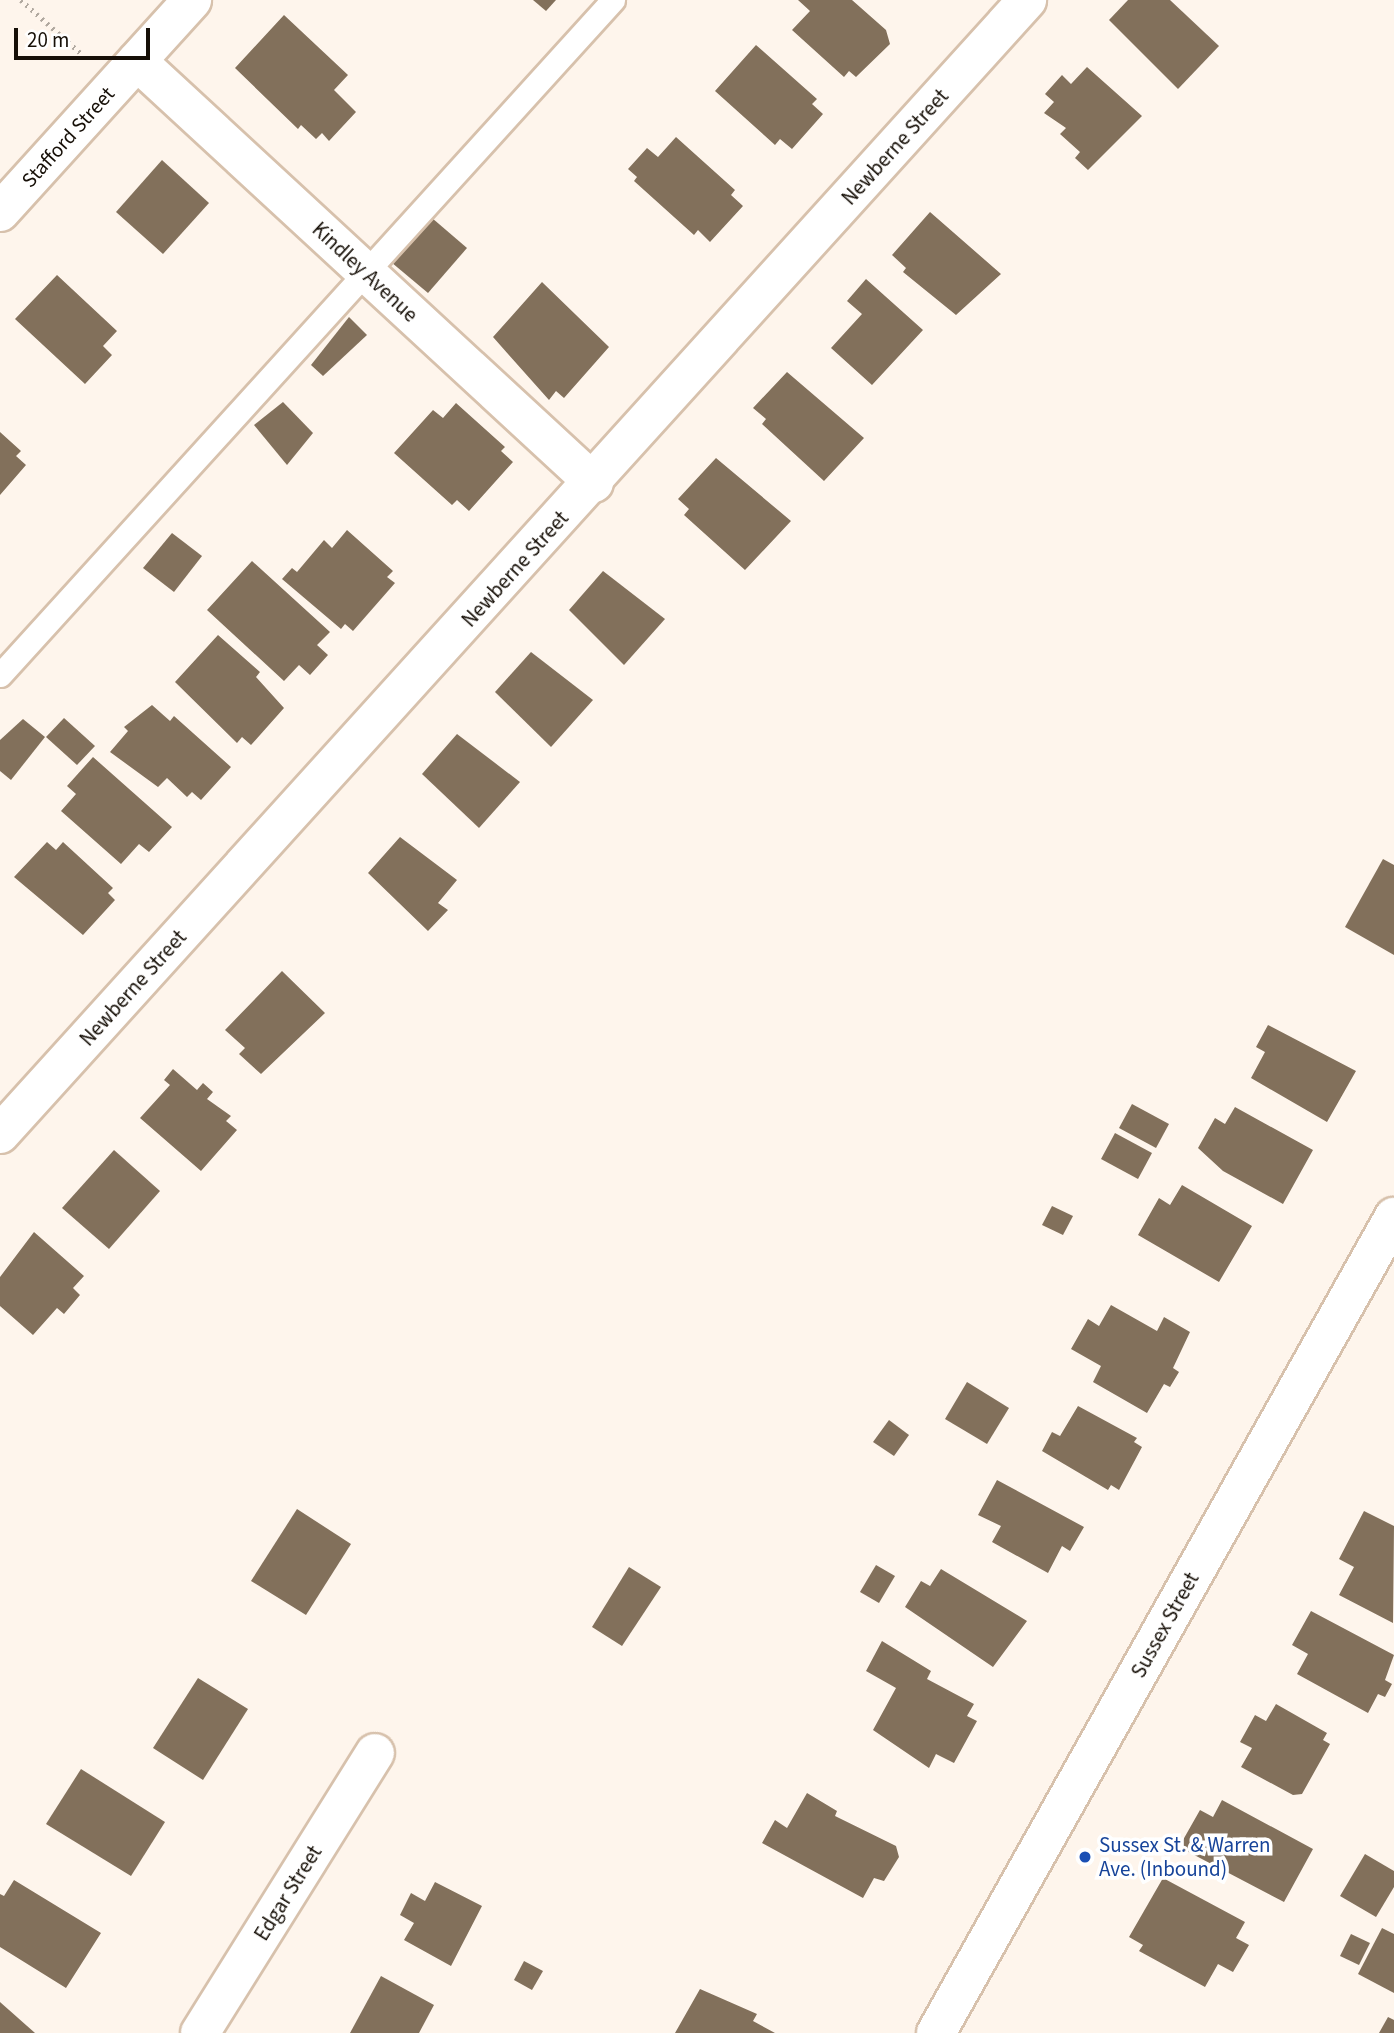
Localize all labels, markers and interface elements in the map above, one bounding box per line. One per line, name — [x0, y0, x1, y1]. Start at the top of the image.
scale bar — [18, 14, 154, 58]
text: 20 m — [27, 25, 69, 55]
street label: Stafford Street — [16, 81, 120, 193]
street label: Newberne Street — [836, 84, 954, 210]
street label: Kindley Avenue — [307, 217, 423, 327]
street label: Newberne Street — [456, 506, 574, 632]
street label: Newberne Street — [74, 925, 192, 1051]
street label: Sussex Street — [1126, 1568, 1204, 1682]
place label: Sussex St. & Warren Ave. (Inbound) — [1099, 1832, 1270, 1882]
street label: Edgar Street — [249, 1841, 327, 1945]
marker: Sussex St. & Warren Ave. (Inbound) — [1077, 1849, 1093, 1865]

